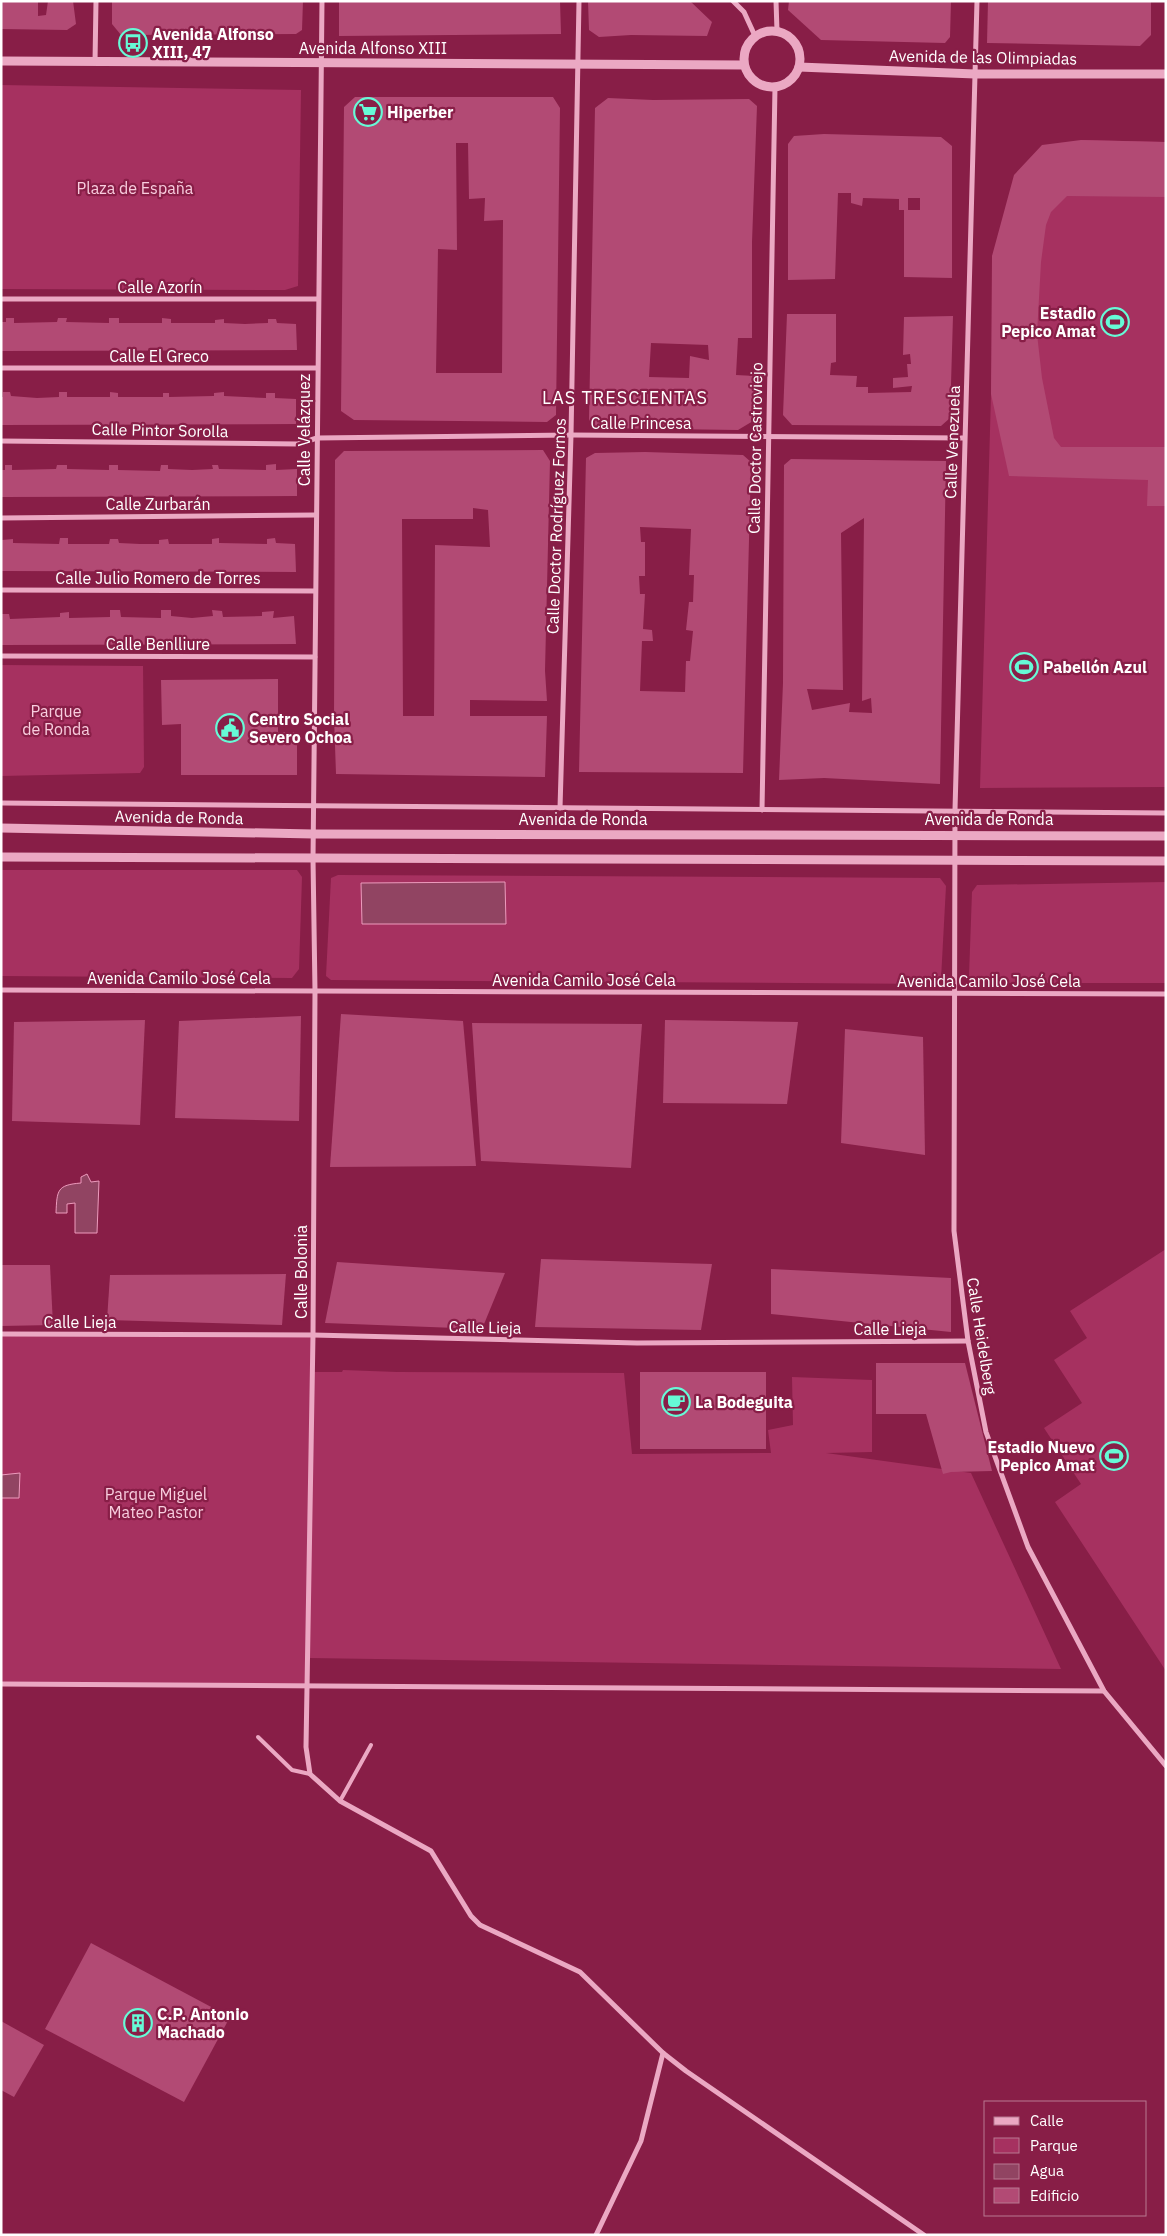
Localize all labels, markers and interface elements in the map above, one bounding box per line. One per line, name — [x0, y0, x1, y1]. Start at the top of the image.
place label: Avenida Alfonso XIII, 47 — [152, 24, 274, 62]
bus stop icon: Avenida Alfonso XIII, 47 — [118, 28, 148, 58]
street label: Avenida Alfonso XIII — [299, 38, 447, 58]
street label: Avenida de las Olimpiadas — [889, 45, 1077, 69]
supermarket icon: Hiperber — [353, 97, 383, 127]
place label: Hiperber — [387, 102, 454, 122]
park label: Plaza de España — [77, 178, 194, 198]
street label: Calle Azorín — [117, 277, 203, 297]
place label: Estadio Pepico Amat — [1001, 303, 1096, 341]
sports icon: Estadio Pepico Amat — [1100, 307, 1130, 337]
street label: Calle El Greco — [109, 346, 209, 366]
street label: Calle Doctor Castroviejo — [744, 362, 766, 534]
street label: Calle Velázquez — [294, 374, 314, 486]
street label: Calle Venezuela — [940, 384, 964, 499]
district label: LAS TRESCIENTAS — [542, 386, 708, 409]
street label: Calle Princesa — [590, 413, 692, 433]
street label: Calle Doctor Rodríguez Fornos — [542, 418, 570, 634]
street label: Calle Pintor Sorolla — [91, 419, 229, 441]
street label: Calle Zurbarán — [105, 494, 211, 514]
street label: Calle Julio Romero de Torres — [55, 568, 261, 588]
street label: Calle Benlliure — [106, 634, 210, 654]
sports icon: Pabellón Azul — [1009, 652, 1039, 682]
place label: Pabellón Azul — [1043, 657, 1147, 677]
park label: Parque de Ronda — [22, 701, 90, 739]
place label: Centro Social Severo Ochoa — [249, 709, 352, 747]
public building icon: Centro Social Severo Ochoa — [215, 713, 245, 743]
street label: Avenida de Ronda — [114, 806, 244, 828]
street label: Avenida de Ronda — [519, 809, 648, 829]
street label: Avenida de Ronda — [925, 809, 1054, 829]
street label: Avenida Camilo José Cela — [87, 968, 271, 988]
street label: Avenida Camilo José Cela — [492, 970, 676, 990]
street label: Avenida Camilo José Cela — [897, 971, 1081, 991]
street label: Calle Bolonia — [291, 1225, 311, 1319]
street label: Calle Heidelberg — [963, 1276, 1001, 1396]
street label: Calle Lieja — [43, 1312, 117, 1332]
street label: Calle Lieja — [448, 1316, 522, 1338]
street label: Calle Lieja — [853, 1319, 927, 1339]
cafe icon: La Bodeguita — [661, 1387, 691, 1417]
place label: La Bodeguita — [695, 1392, 793, 1412]
place label: Estadio Nuevo Pepico Amat — [988, 1437, 1095, 1475]
sports icon: Estadio Nuevo Pepico Amat — [1099, 1441, 1129, 1471]
park label: Parque Miguel Mateo Pastor — [105, 1484, 207, 1522]
place label: C.P. Antonio Machado — [157, 2004, 249, 2042]
building icon: C.P. Antonio Machado — [123, 2008, 153, 2038]
legend — [984, 2101, 1147, 2216]
text: Calle — [1030, 2111, 1064, 2130]
text: Parque — [1030, 2136, 1078, 2155]
text: Agua — [1030, 2161, 1064, 2180]
text: Edificio — [1030, 2186, 1079, 2205]

